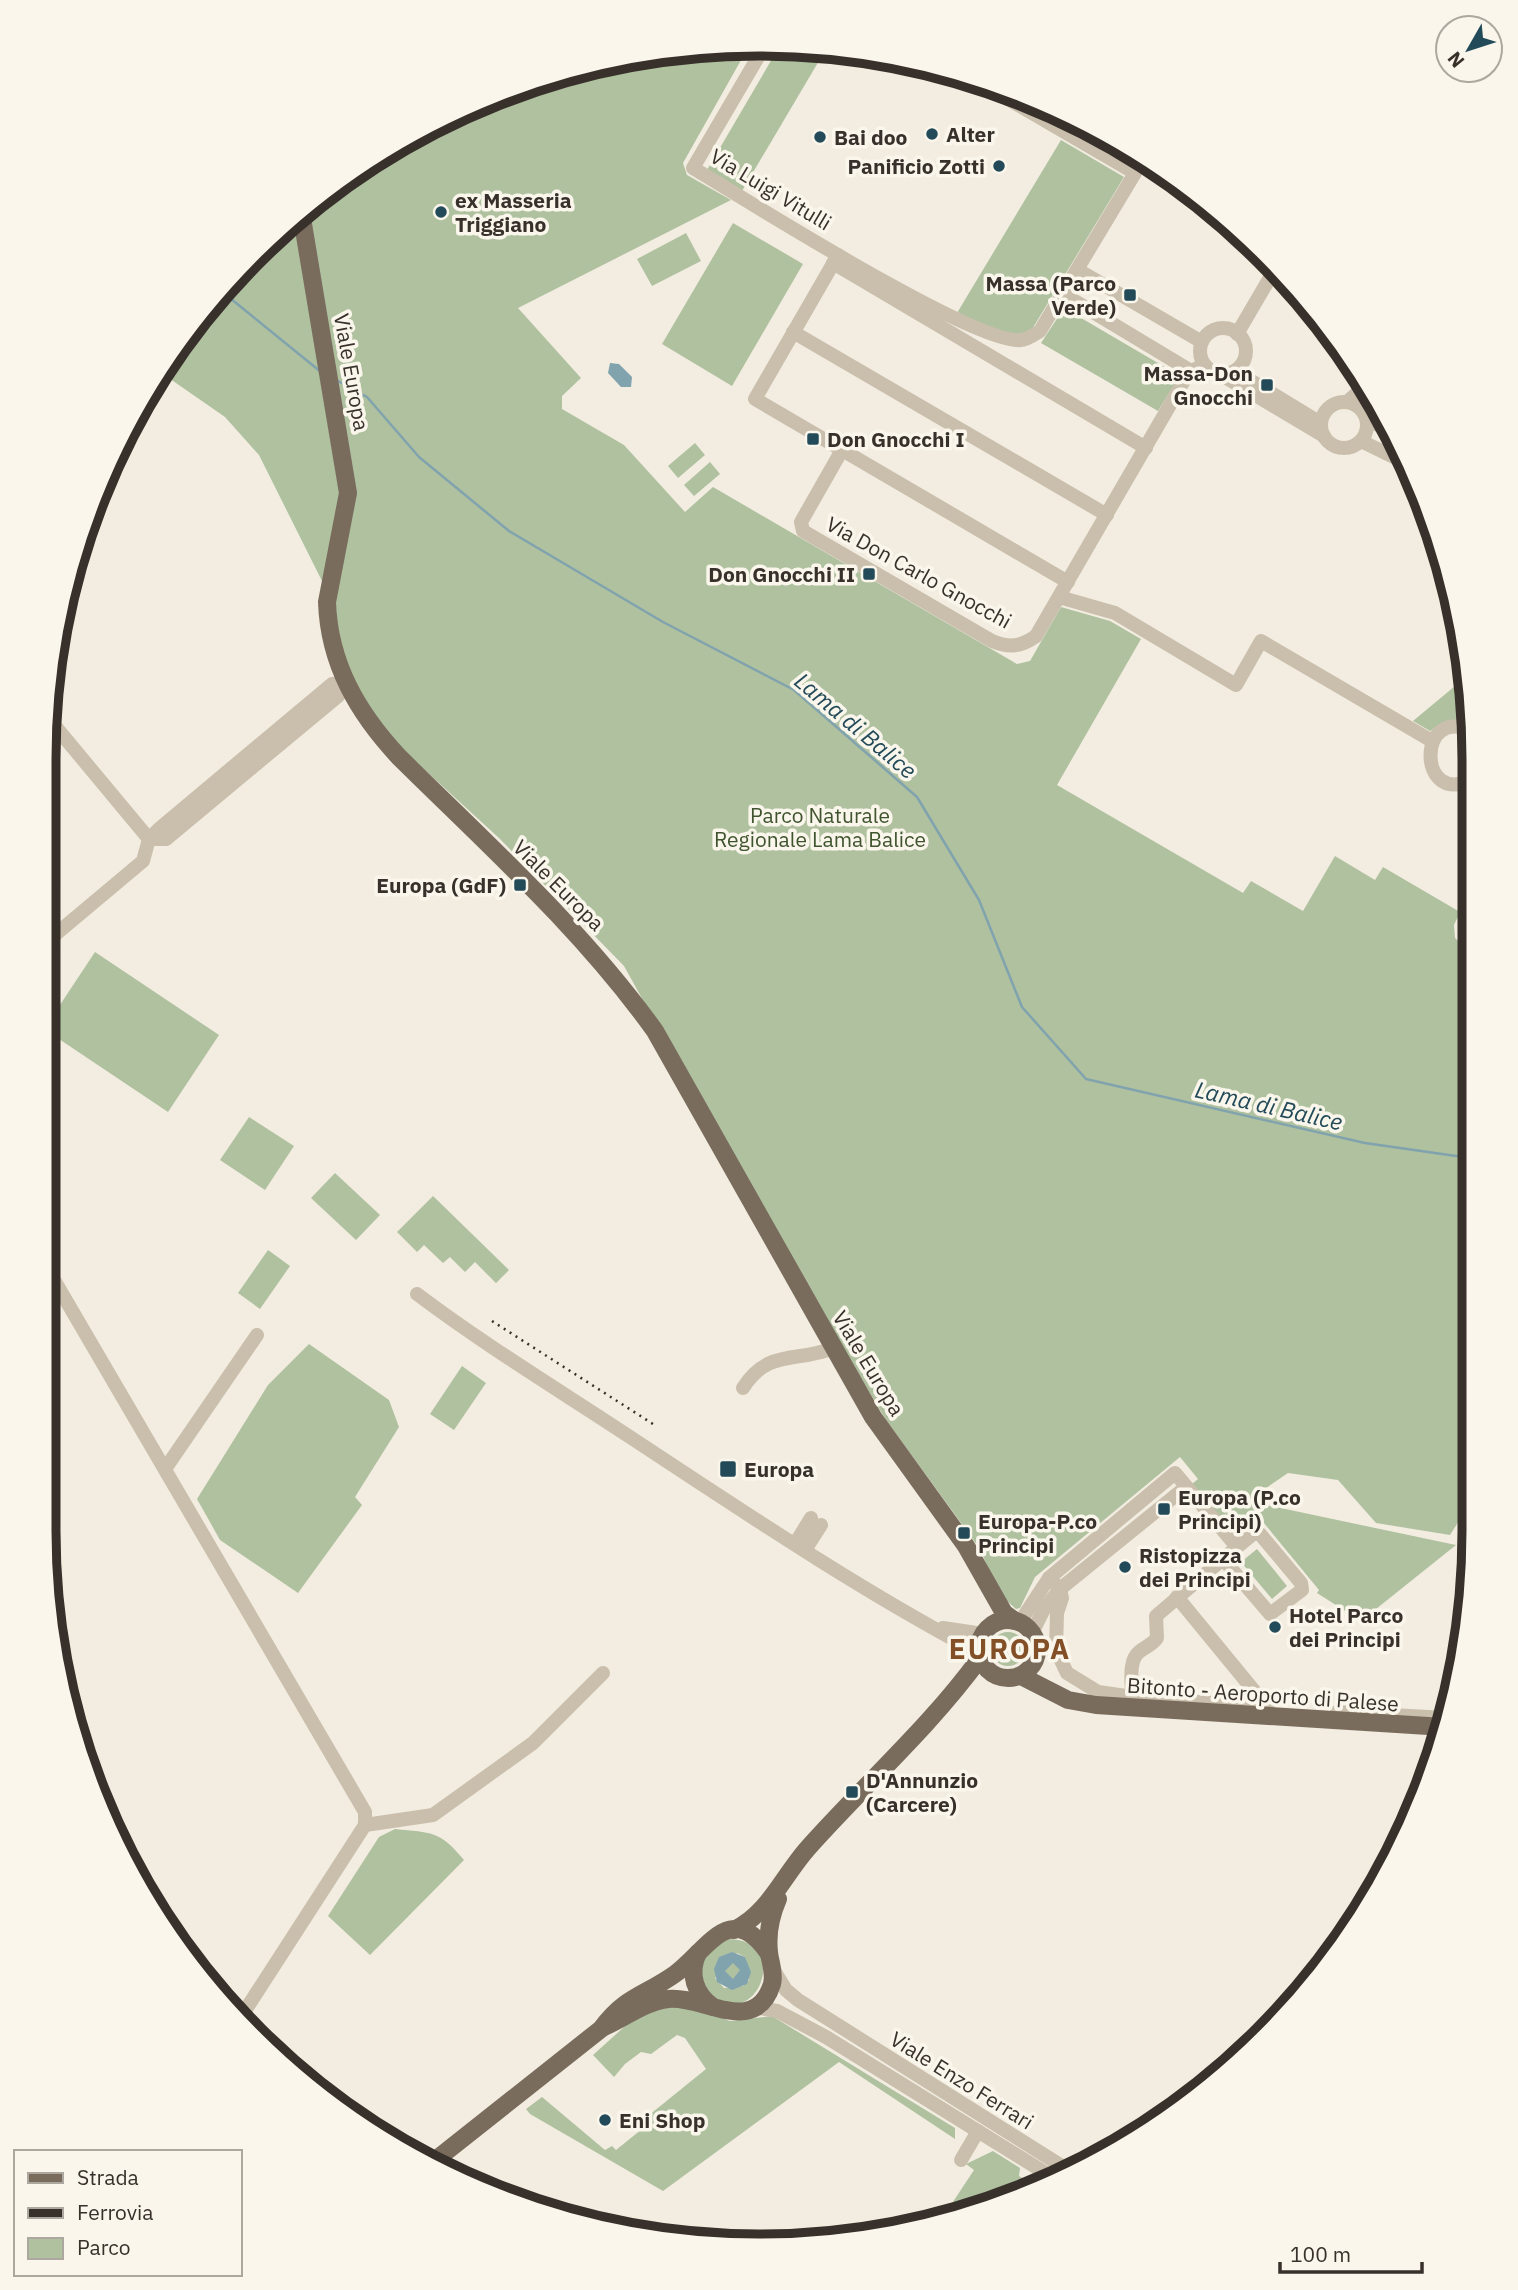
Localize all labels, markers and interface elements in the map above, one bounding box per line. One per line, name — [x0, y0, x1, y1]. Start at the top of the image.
north arrow — [1434, 14, 1504, 84]
text: N — [1442, 47, 1469, 73]
place label: Alter — [946, 120, 995, 148]
place label: Bai doo — [834, 123, 908, 151]
marker: Alter — [924, 126, 940, 142]
marker: Bai doo — [812, 129, 828, 145]
street label: Via Luigi Vitulli — [705, 142, 837, 236]
place label: Panificio Zotti — [847, 152, 985, 180]
marker: Panificio Zotti — [991, 158, 1007, 174]
place label: ex Masseria Triggiano — [455, 186, 572, 238]
marker: ex Masseria Triggiano — [433, 204, 449, 220]
place label: Massa (Parco Verde) — [985, 269, 1116, 321]
marker: Massa (Parco Verde) — [1122, 287, 1138, 303]
street label: Viale Europa — [328, 311, 376, 433]
place label: Massa-Don Gnocchi — [1144, 359, 1253, 411]
marker: Massa-Don Gnocchi — [1259, 377, 1275, 393]
place label: Don Gnocchi I — [827, 425, 965, 453]
marker: Don Gnocchi I — [805, 431, 821, 447]
street label: Via Don Carlo Gnocchi — [821, 509, 1017, 635]
place label: Don Gnocchi II — [708, 560, 855, 588]
marker: Don Gnocchi II — [861, 566, 877, 582]
water label: Lama di Balice — [789, 665, 923, 785]
park label: Parco Naturale Regionale Lama Balice — [714, 801, 926, 853]
street label: Viale Europa — [507, 833, 611, 937]
place label: Europa (GdF) — [376, 871, 506, 899]
marker: Europa (GdF) — [512, 877, 528, 893]
water label: Lama di Balice — [1192, 1073, 1346, 1137]
street label: Viale Europa — [827, 1305, 911, 1421]
place label: Europa — [744, 1455, 814, 1483]
marker: Europa — [718, 1459, 738, 1479]
place label: Europa (P.co Principi) — [1178, 1483, 1301, 1535]
marker: Europa (P.co Principi) — [1156, 1501, 1172, 1517]
place label: Europa-P.co Principi — [978, 1507, 1097, 1559]
marker: Europa-P.co Principi — [956, 1525, 972, 1541]
place label: Ristopizza dei Principi — [1139, 1541, 1251, 1593]
marker: Ristopizza dei Principi — [1117, 1559, 1133, 1575]
place label: Hotel Parco dei Principi — [1289, 1601, 1404, 1653]
marker: Hotel Parco dei Principi — [1267, 1619, 1283, 1635]
district label: EUROPA — [949, 1630, 1071, 1667]
street label: Bitonto - Aeroporto di Palese — [1126, 1671, 1400, 1717]
place label: D'Annunzio (Carcere) — [866, 1766, 978, 1818]
marker: D'Annunzio (Carcere) — [844, 1784, 860, 1800]
street label: Viale Enzo Ferrari — [885, 2025, 1039, 2135]
place label: Eni Shop — [619, 2106, 705, 2134]
marker: Eni Shop — [597, 2112, 613, 2128]
legend — [14, 2150, 242, 2276]
text: Strada — [77, 2163, 139, 2191]
text: Ferrovia — [77, 2198, 153, 2226]
scale bar — [1280, 2230, 1422, 2274]
text: Parco — [77, 2233, 131, 2261]
text: 100 m — [1290, 2240, 1351, 2268]

